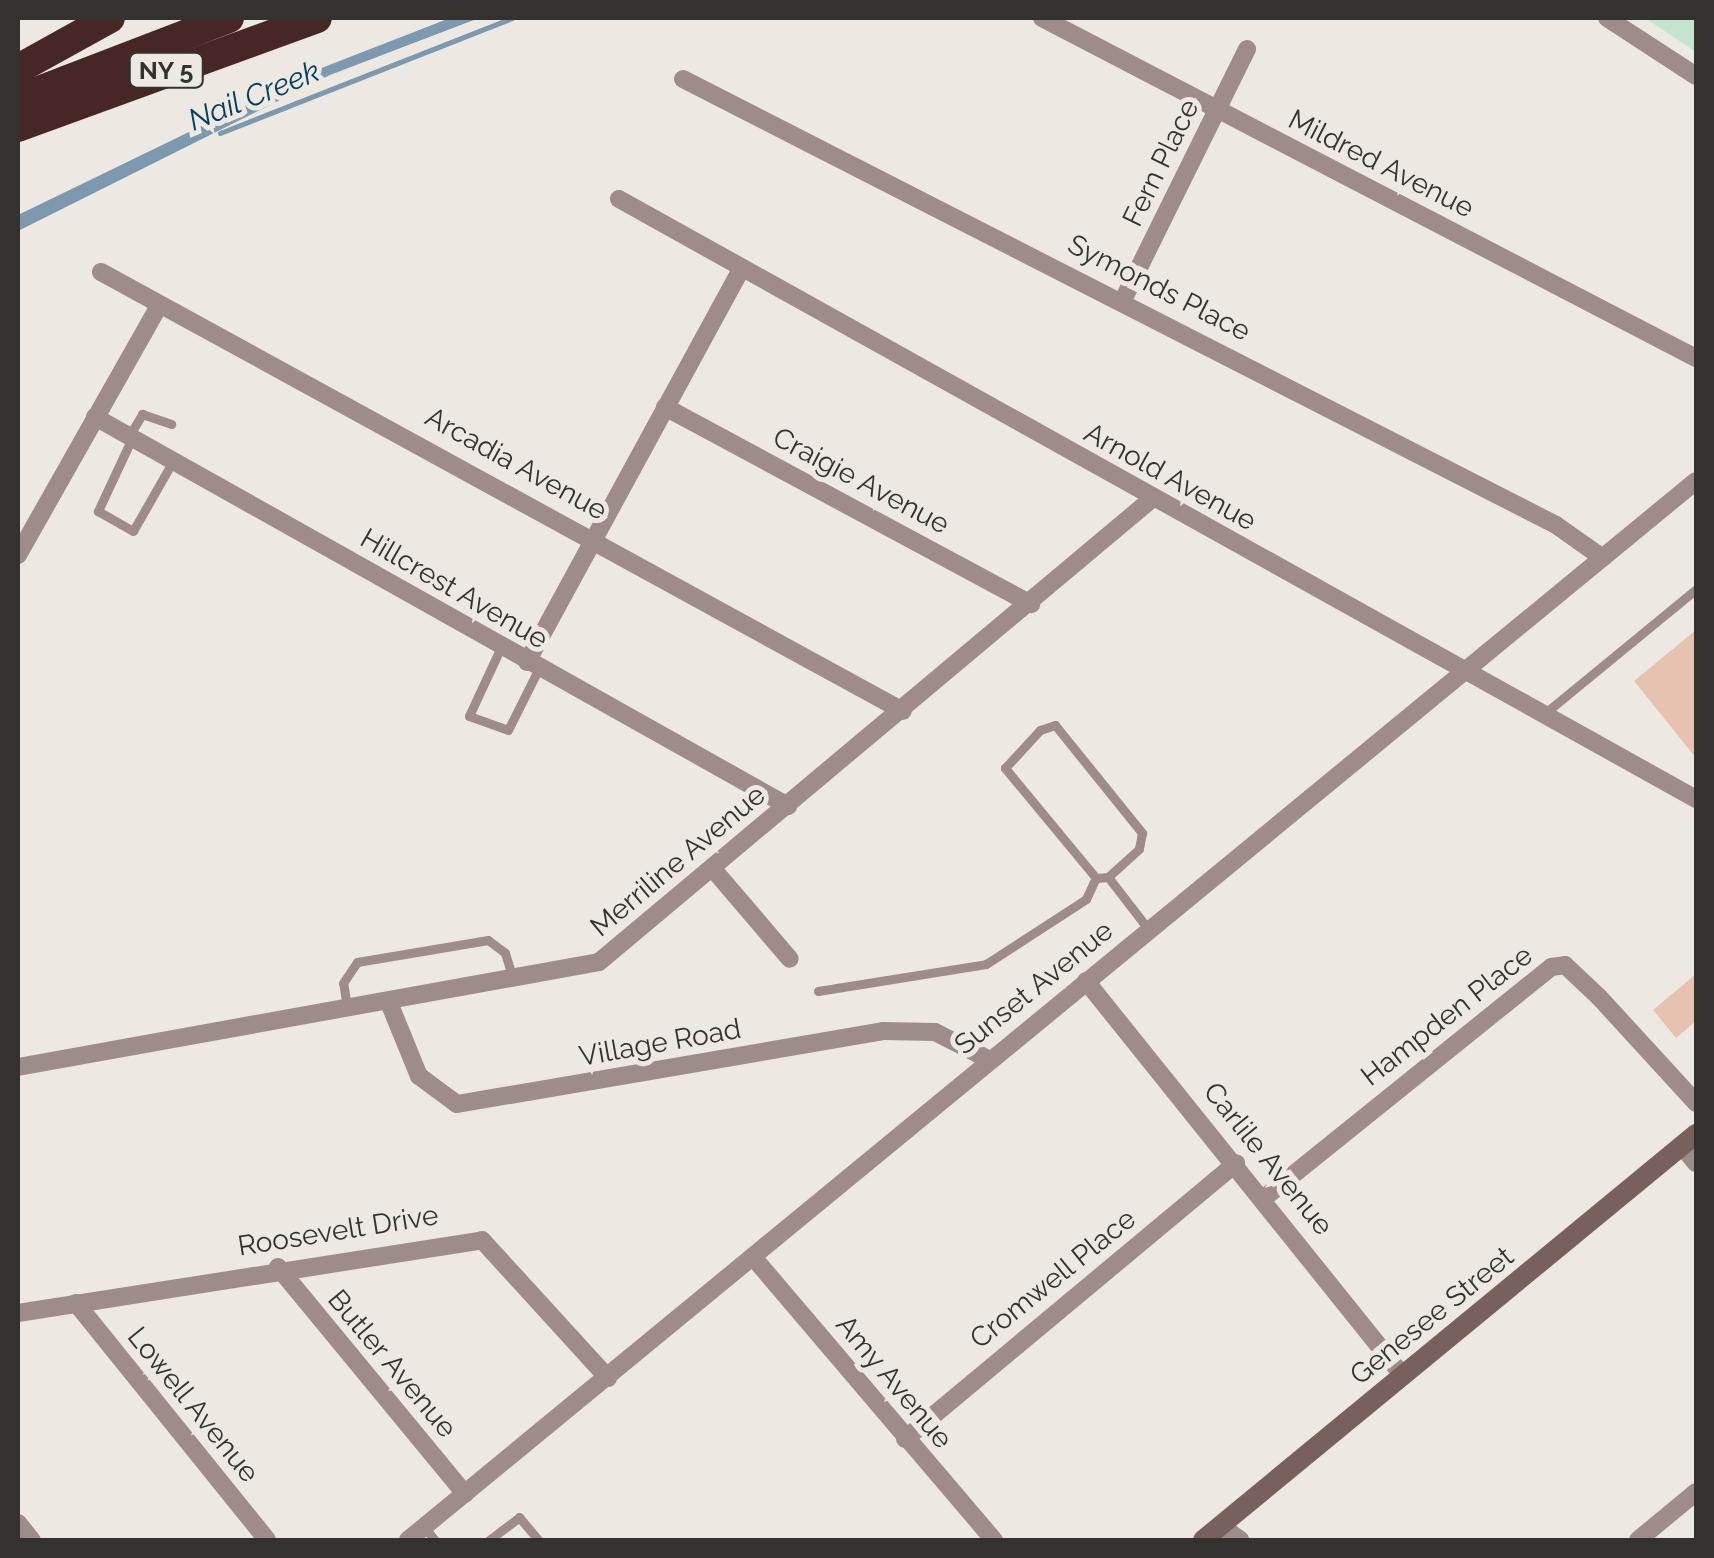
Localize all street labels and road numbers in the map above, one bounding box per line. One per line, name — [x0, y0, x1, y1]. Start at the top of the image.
road number: NY 5 — [126, 50, 206, 90]
street label: Fern Place — [1116, 94, 1206, 232]
street label: Mildred Avenue — [1282, 103, 1480, 225]
street label: Symonds Place — [1062, 228, 1256, 348]
street label: Arcadia Avenue — [419, 400, 613, 528]
street label: Arnold Avenue — [1078, 416, 1262, 538]
street label: Craigie Avenue — [767, 420, 955, 542]
street label: Hillcrest Avenue — [354, 522, 554, 656]
street label: Merriline Avenue — [584, 778, 772, 944]
street label: Sunset Avenue — [948, 914, 1120, 1062]
street label: Hampden Place — [1355, 939, 1539, 1093]
street label: Village Road — [577, 1012, 743, 1074]
street label: Carlile Avenue — [1196, 1076, 1340, 1242]
street label: Roosevelt Drive — [235, 1199, 441, 1263]
street label: Cromwell Place — [963, 1202, 1143, 1356]
street label: Genesee Street — [1344, 1240, 1520, 1392]
street label: Butler Avenue — [320, 1283, 464, 1445]
street label: Amy Avenue — [828, 1308, 960, 1456]
street label: Lowell Avenue — [120, 1320, 266, 1490]

